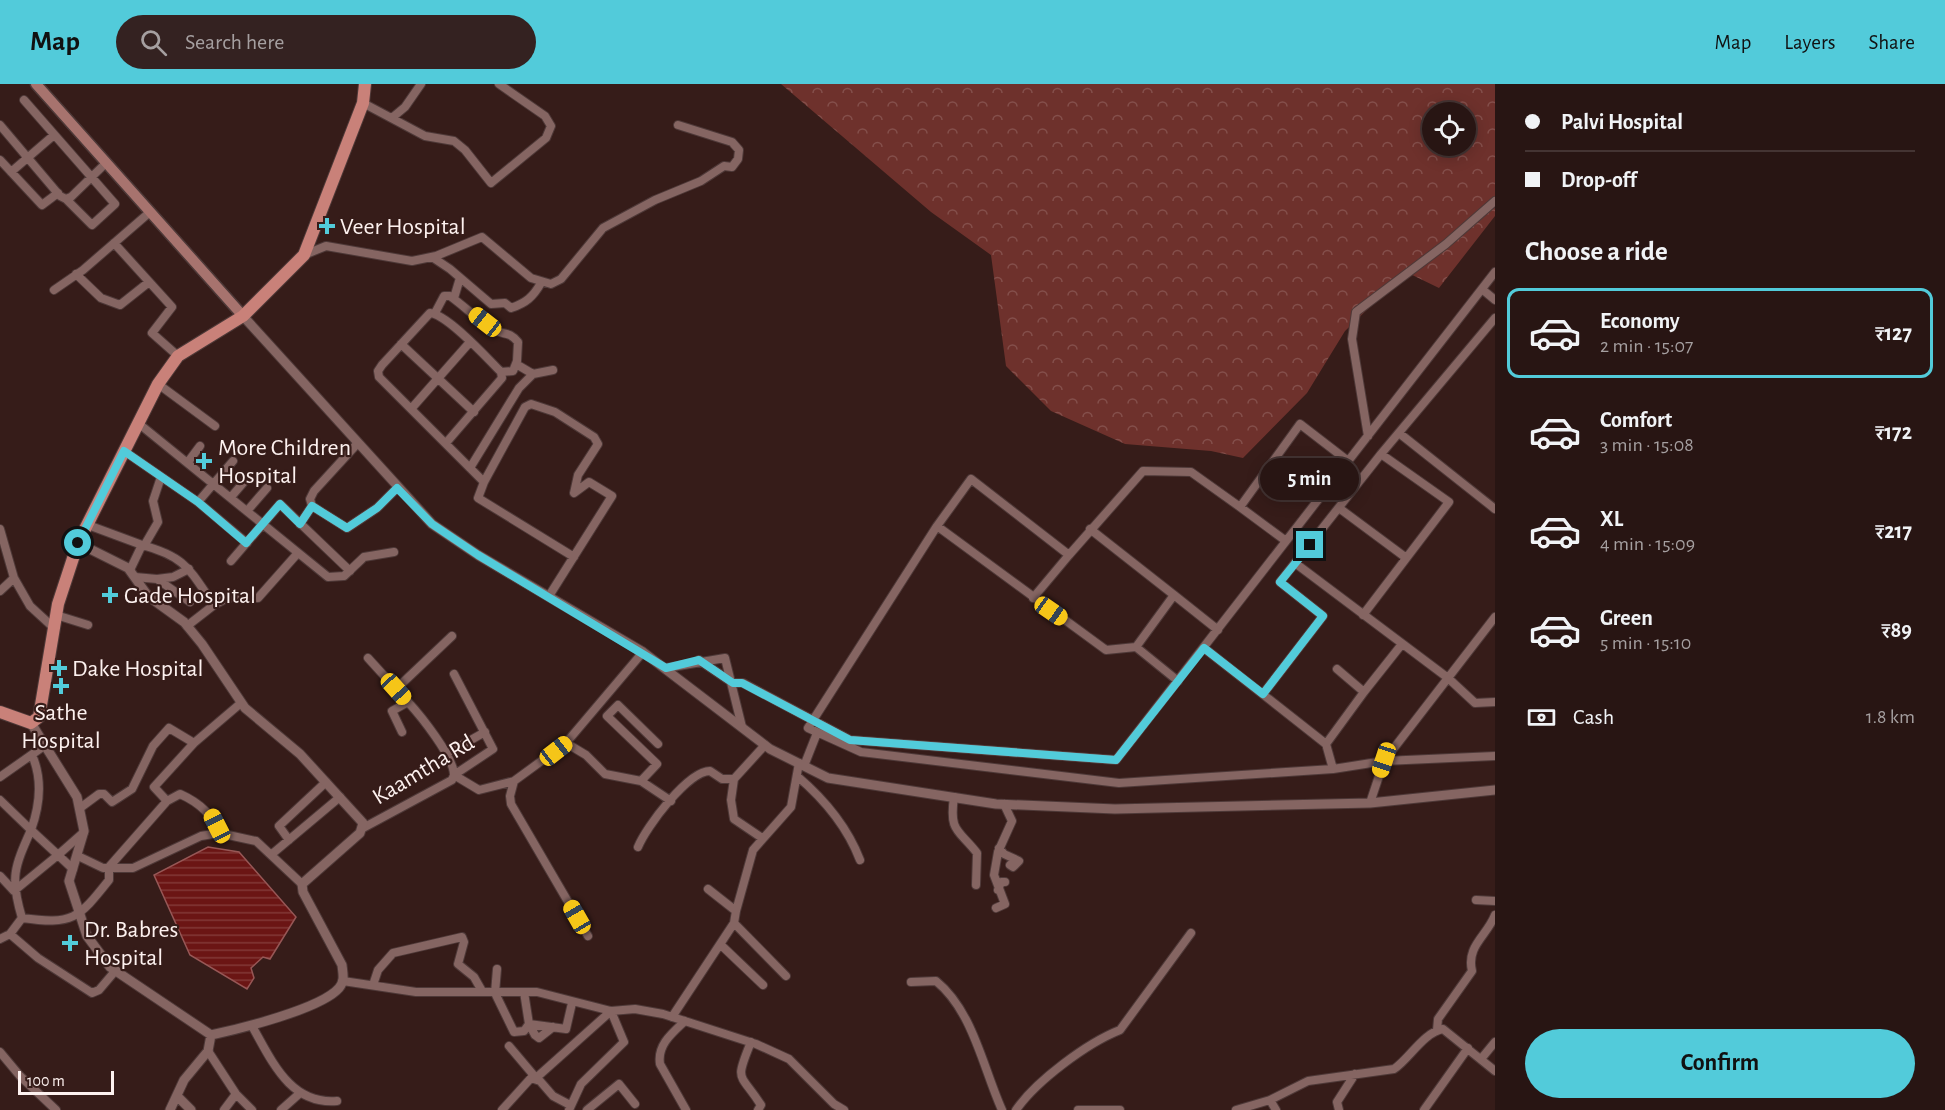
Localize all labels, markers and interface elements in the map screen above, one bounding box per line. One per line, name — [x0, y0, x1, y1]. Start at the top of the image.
search box — [116, 15, 536, 69]
icon: search — [137, 26, 170, 59]
text: Map — [30, 28, 80, 56]
text: Search here — [185, 31, 284, 53]
text: Map — [1715, 32, 1751, 53]
text: Layers — [1784, 32, 1835, 53]
text: Share — [1868, 32, 1915, 53]
map controls — [1422, 102, 1476, 156]
button: locate — [1422, 102, 1476, 156]
text: Palvi Hospital — [1561, 111, 1683, 133]
text: Drop-off — [1561, 169, 1637, 191]
place label: Veer Hospital — [340, 215, 466, 239]
marker: Veer Hospital — [318, 217, 336, 235]
text: Choose a ride — [1525, 238, 1668, 265]
car — [465, 304, 505, 340]
icon: car — [1528, 306, 1582, 360]
text: Economy — [1600, 310, 1680, 332]
text: ₹127 — [1875, 322, 1912, 344]
text: 2 min · 15:07 — [1600, 336, 1693, 356]
icon: car — [1528, 405, 1582, 459]
text: Comfort — [1600, 409, 1672, 431]
text: ₹172 — [1875, 421, 1912, 443]
text: 3 min · 15:08 — [1600, 435, 1694, 455]
place label: More Children Hospital — [218, 436, 351, 488]
marker: More Children Hospital — [195, 452, 213, 470]
callout: 5 min — [1260, 458, 1360, 500]
text: 5 min — [1288, 469, 1331, 489]
icon: car — [1528, 504, 1582, 558]
text: XL — [1600, 508, 1623, 530]
text: ₹217 — [1875, 520, 1912, 542]
route start — [64, 529, 91, 556]
route end — [1296, 531, 1323, 558]
text: 4 min · 15:09 — [1600, 534, 1695, 554]
place label: Gade Hospital — [124, 584, 256, 608]
marker: Gade Hospital — [101, 586, 119, 604]
car — [1031, 593, 1071, 629]
icon: car — [1528, 603, 1582, 657]
text: Green — [1600, 607, 1653, 629]
text: ₹89 — [1881, 619, 1912, 641]
text: 5 min · 15:10 — [1600, 633, 1691, 653]
place label: Dake Hospital — [72, 657, 203, 681]
marker: Dake Hospital — [50, 659, 68, 677]
car — [377, 670, 415, 708]
marker: Sathe Hospital — [52, 677, 70, 695]
place label: Sathe Hospital — [21, 701, 101, 753]
icon: cash — [1525, 701, 1558, 734]
text: Cash — [1573, 706, 1614, 728]
text: 1.8 km — [1866, 707, 1915, 727]
street label: Kaamtha Rd — [368, 730, 479, 810]
car — [536, 733, 576, 769]
car — [1370, 740, 1398, 780]
car — [201, 806, 233, 846]
car — [560, 897, 594, 937]
place label: Dr. Babres Hospital — [84, 918, 178, 970]
marker: Dr. Babres Hospital — [61, 934, 79, 952]
button: Confirm — [1525, 1029, 1915, 1098]
scale bar — [18, 1068, 114, 1096]
text: 100 m — [27, 1073, 65, 1089]

